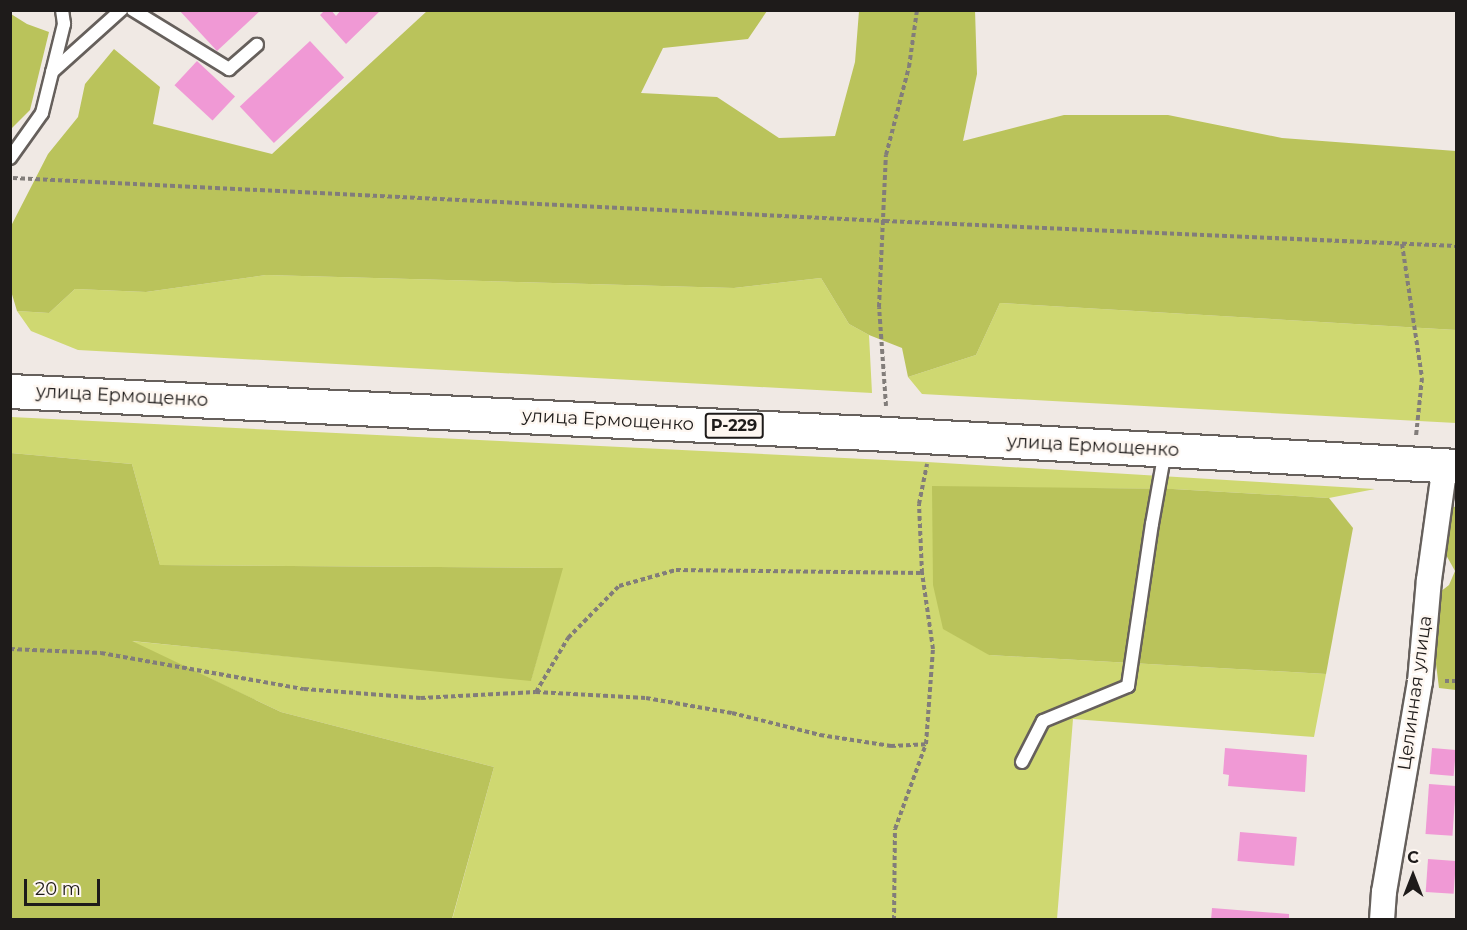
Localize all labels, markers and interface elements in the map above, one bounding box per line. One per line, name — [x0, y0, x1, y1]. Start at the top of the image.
street label: улица Ермощенко — [35, 381, 209, 411]
street label: улица Ермощенко — [521, 405, 695, 435]
road number: Р-229 — [704, 413, 764, 439]
street label: улица Ермощенко — [1006, 431, 1180, 461]
street label: Целинная улица — [1393, 614, 1437, 772]
north arrow — [1383, 846, 1443, 906]
text: С — [1407, 848, 1419, 867]
scale bar — [27, 867, 104, 905]
text: 20 m — [35, 878, 81, 900]

